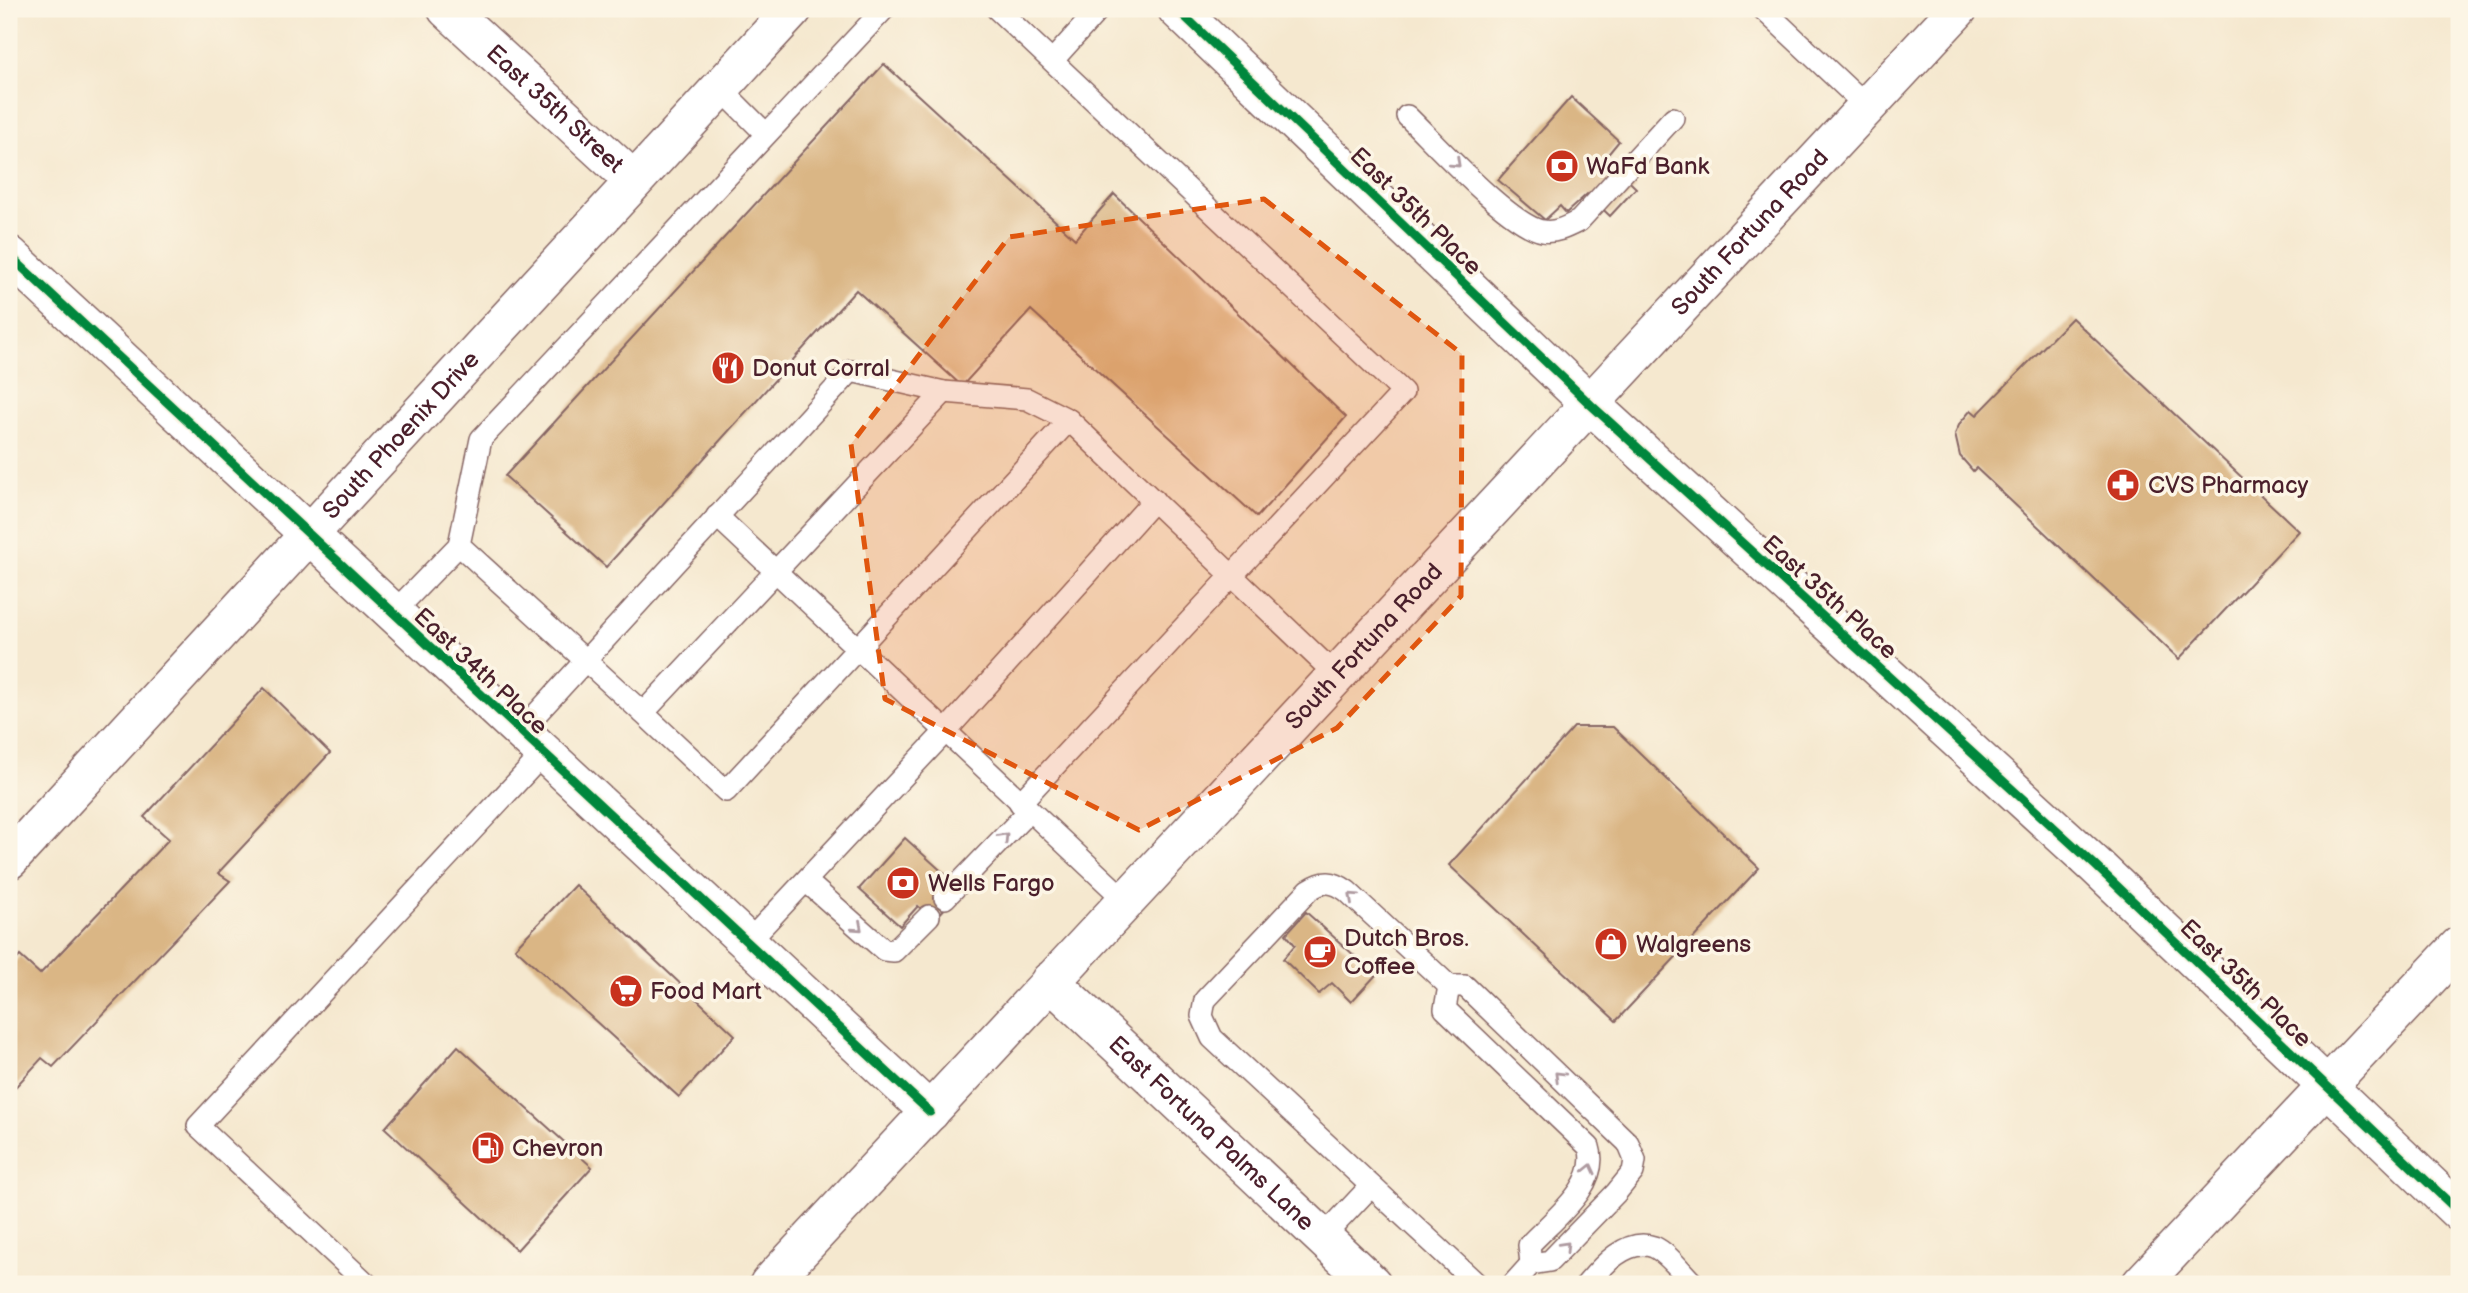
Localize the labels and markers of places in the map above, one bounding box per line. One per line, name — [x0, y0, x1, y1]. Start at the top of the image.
bank icon: WaFd Bank — [1543, 147, 1581, 185]
place label: WaFd Bank — [1586, 152, 1709, 181]
restaurant icon: Donut Corral — [709, 349, 747, 387]
place label: Donut Corral — [752, 354, 890, 383]
pharmacy icon: CVS Pharmacy — [2104, 466, 2142, 504]
place label: CVS Pharmacy — [2148, 471, 2309, 500]
bank icon: Wells Fargo — [884, 864, 922, 902]
place label: Wells Fargo — [928, 869, 1055, 898]
place label: Dutch Bros. Coffee — [1344, 924, 1469, 981]
shop icon: Walgreens — [1592, 925, 1630, 963]
place label: Walgreens — [1636, 930, 1751, 959]
cafe icon: Dutch Bros. Coffee — [1301, 933, 1339, 971]
supermarket icon: Food Mart — [607, 972, 645, 1010]
place label: Food Mart — [650, 977, 762, 1006]
fuel station icon: Chevron — [469, 1129, 507, 1167]
place label: Chevron — [512, 1134, 603, 1163]

